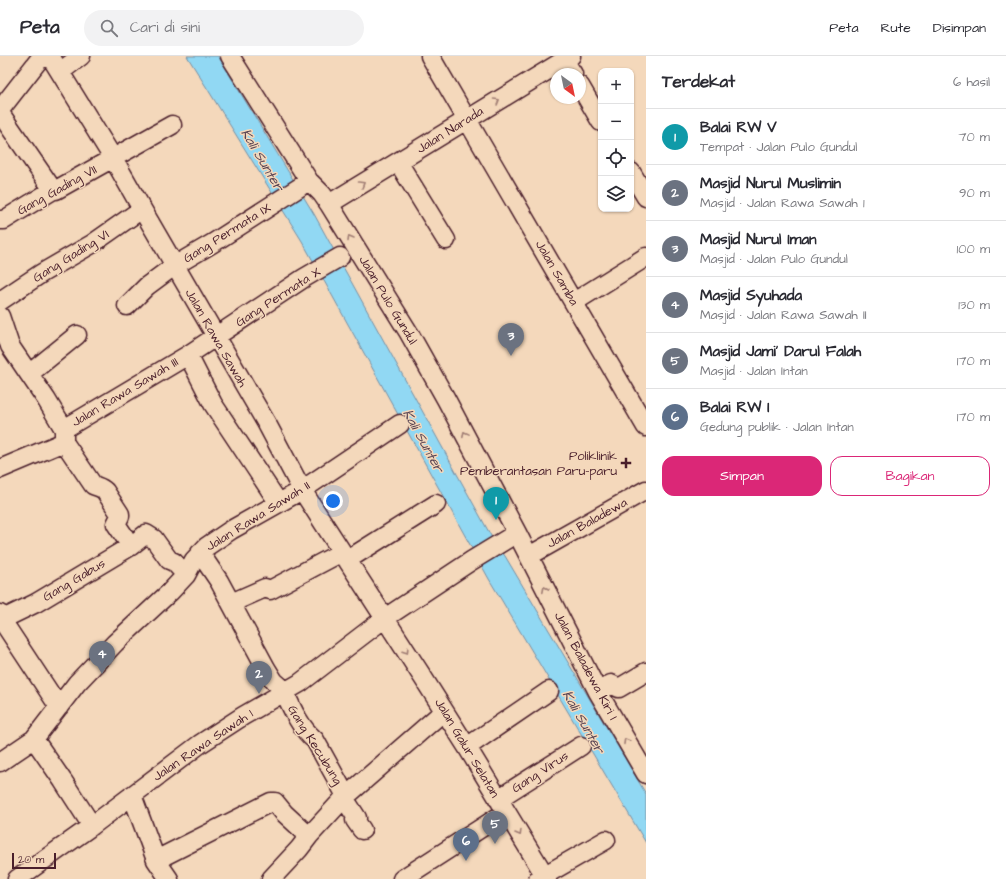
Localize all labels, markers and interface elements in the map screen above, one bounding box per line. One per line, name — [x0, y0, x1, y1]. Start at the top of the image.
search box — [84, 10, 364, 46]
text: Peta — [20, 14, 60, 41]
icon: search — [98, 17, 120, 39]
text: Cari di sini — [130, 17, 200, 38]
text: Peta — [829, 18, 859, 38]
text: Rute — [881, 18, 911, 38]
text: Disimpan — [933, 18, 986, 38]
north arrow — [550, 68, 586, 104]
map controls — [598, 68, 634, 212]
button: + — [598, 68, 634, 104]
text: Terdekat — [662, 70, 735, 94]
text: 6 hasil — [953, 73, 990, 91]
one-way arrow — [493, 98, 500, 106]
street label: Jalan Narada — [413, 102, 487, 158]
button: − — [598, 104, 634, 140]
text: Balai RW V — [700, 117, 777, 138]
water label: Kali Sunter — [236, 125, 289, 196]
text: 1 — [674, 128, 676, 146]
text: 70 m — [958, 128, 990, 146]
text: Tempat · Jalan Pulo Gundul — [700, 138, 857, 156]
button: locate — [598, 140, 634, 176]
street label: Gang Gading VII — [14, 161, 101, 220]
text: Masjid Nurul Muslimin — [700, 173, 841, 194]
button: layers — [598, 176, 634, 212]
one-way arrow — [358, 181, 365, 188]
text: 2 — [671, 184, 679, 202]
text: 90 m — [959, 184, 990, 202]
text: Masjid · Jalan Rawa Sawah 1 — [700, 194, 865, 212]
street label: Gang Permata IX — [180, 199, 275, 268]
street label: Gang Gading VI — [29, 225, 113, 287]
text: Masjid Nurul Iman — [700, 229, 817, 250]
one-way arrow — [347, 235, 354, 242]
street label: Jalan Samba — [531, 237, 583, 309]
text: 3 — [672, 240, 678, 258]
text: 100 m — [957, 240, 990, 258]
text: Masjid · Jalan Pulo Gundul — [700, 250, 848, 268]
street label: Jalan Pulo Gundul — [354, 252, 422, 348]
street label: Gang Permata X — [232, 263, 325, 332]
text: Masjid Syuhada — [700, 285, 802, 306]
street label: Jalan Rawa Sawah — [181, 286, 252, 391]
text: 4 — [671, 296, 679, 314]
text: 130 m — [958, 296, 990, 314]
text: Masjid · Jalan Rawa Sawah II — [700, 306, 867, 324]
pin: 3 — [498, 323, 524, 356]
text: Masjid Jami' Darul Falah — [700, 341, 861, 362]
text: 5 — [670, 352, 680, 370]
text: 170 m — [957, 352, 990, 370]
street label: Jalan Rawa Sawah III — [68, 353, 182, 431]
text: Masjid · Jalan Intan — [700, 362, 808, 380]
text: Balai RW I — [700, 397, 770, 418]
water label: Kali Sunter — [397, 406, 449, 477]
text: 6 — [671, 408, 679, 426]
text: 170 m — [957, 408, 990, 426]
text: Gedung publik · Jalan Intan — [700, 418, 854, 436]
one-way arrow — [462, 431, 470, 438]
place label: Poliklinik Pemberantasan Paru-paru — [460, 447, 617, 480]
button: Simpan — [662, 456, 822, 496]
button: Bagikan — [830, 456, 990, 496]
marker: Poliklinik Pemberantasan Paru-paru — [620, 457, 632, 469]
street label: Jalan Rawa Sawah II — [202, 477, 314, 555]
pin: 1 — [483, 487, 509, 520]
your location — [323, 491, 343, 511]
street label: Jalan Baladewa — [544, 493, 631, 552]
street label: Gang Gabus — [39, 554, 110, 607]
one-way arrow — [542, 586, 550, 593]
street label: Jalan Baladewa Kiri I — [550, 609, 622, 723]
pin: 4 — [89, 641, 115, 674]
one-way arrow — [402, 647, 409, 654]
pin: 2 — [246, 661, 272, 694]
water label: Kali Sunter — [557, 687, 610, 758]
street label: Jalan Galur Selatan — [430, 695, 504, 801]
street label: Gang Kecubung — [282, 702, 347, 789]
street label: Jalan Rawa Sawah 1 — [149, 705, 257, 785]
one-way arrow — [624, 737, 631, 745]
street label: Gang Virus — [508, 747, 573, 798]
pin: 5 — [482, 811, 508, 844]
pin: 6 — [453, 828, 479, 861]
one-way arrow — [514, 829, 521, 836]
scale bar — [12, 851, 56, 870]
text: 20 m — [18, 852, 44, 867]

